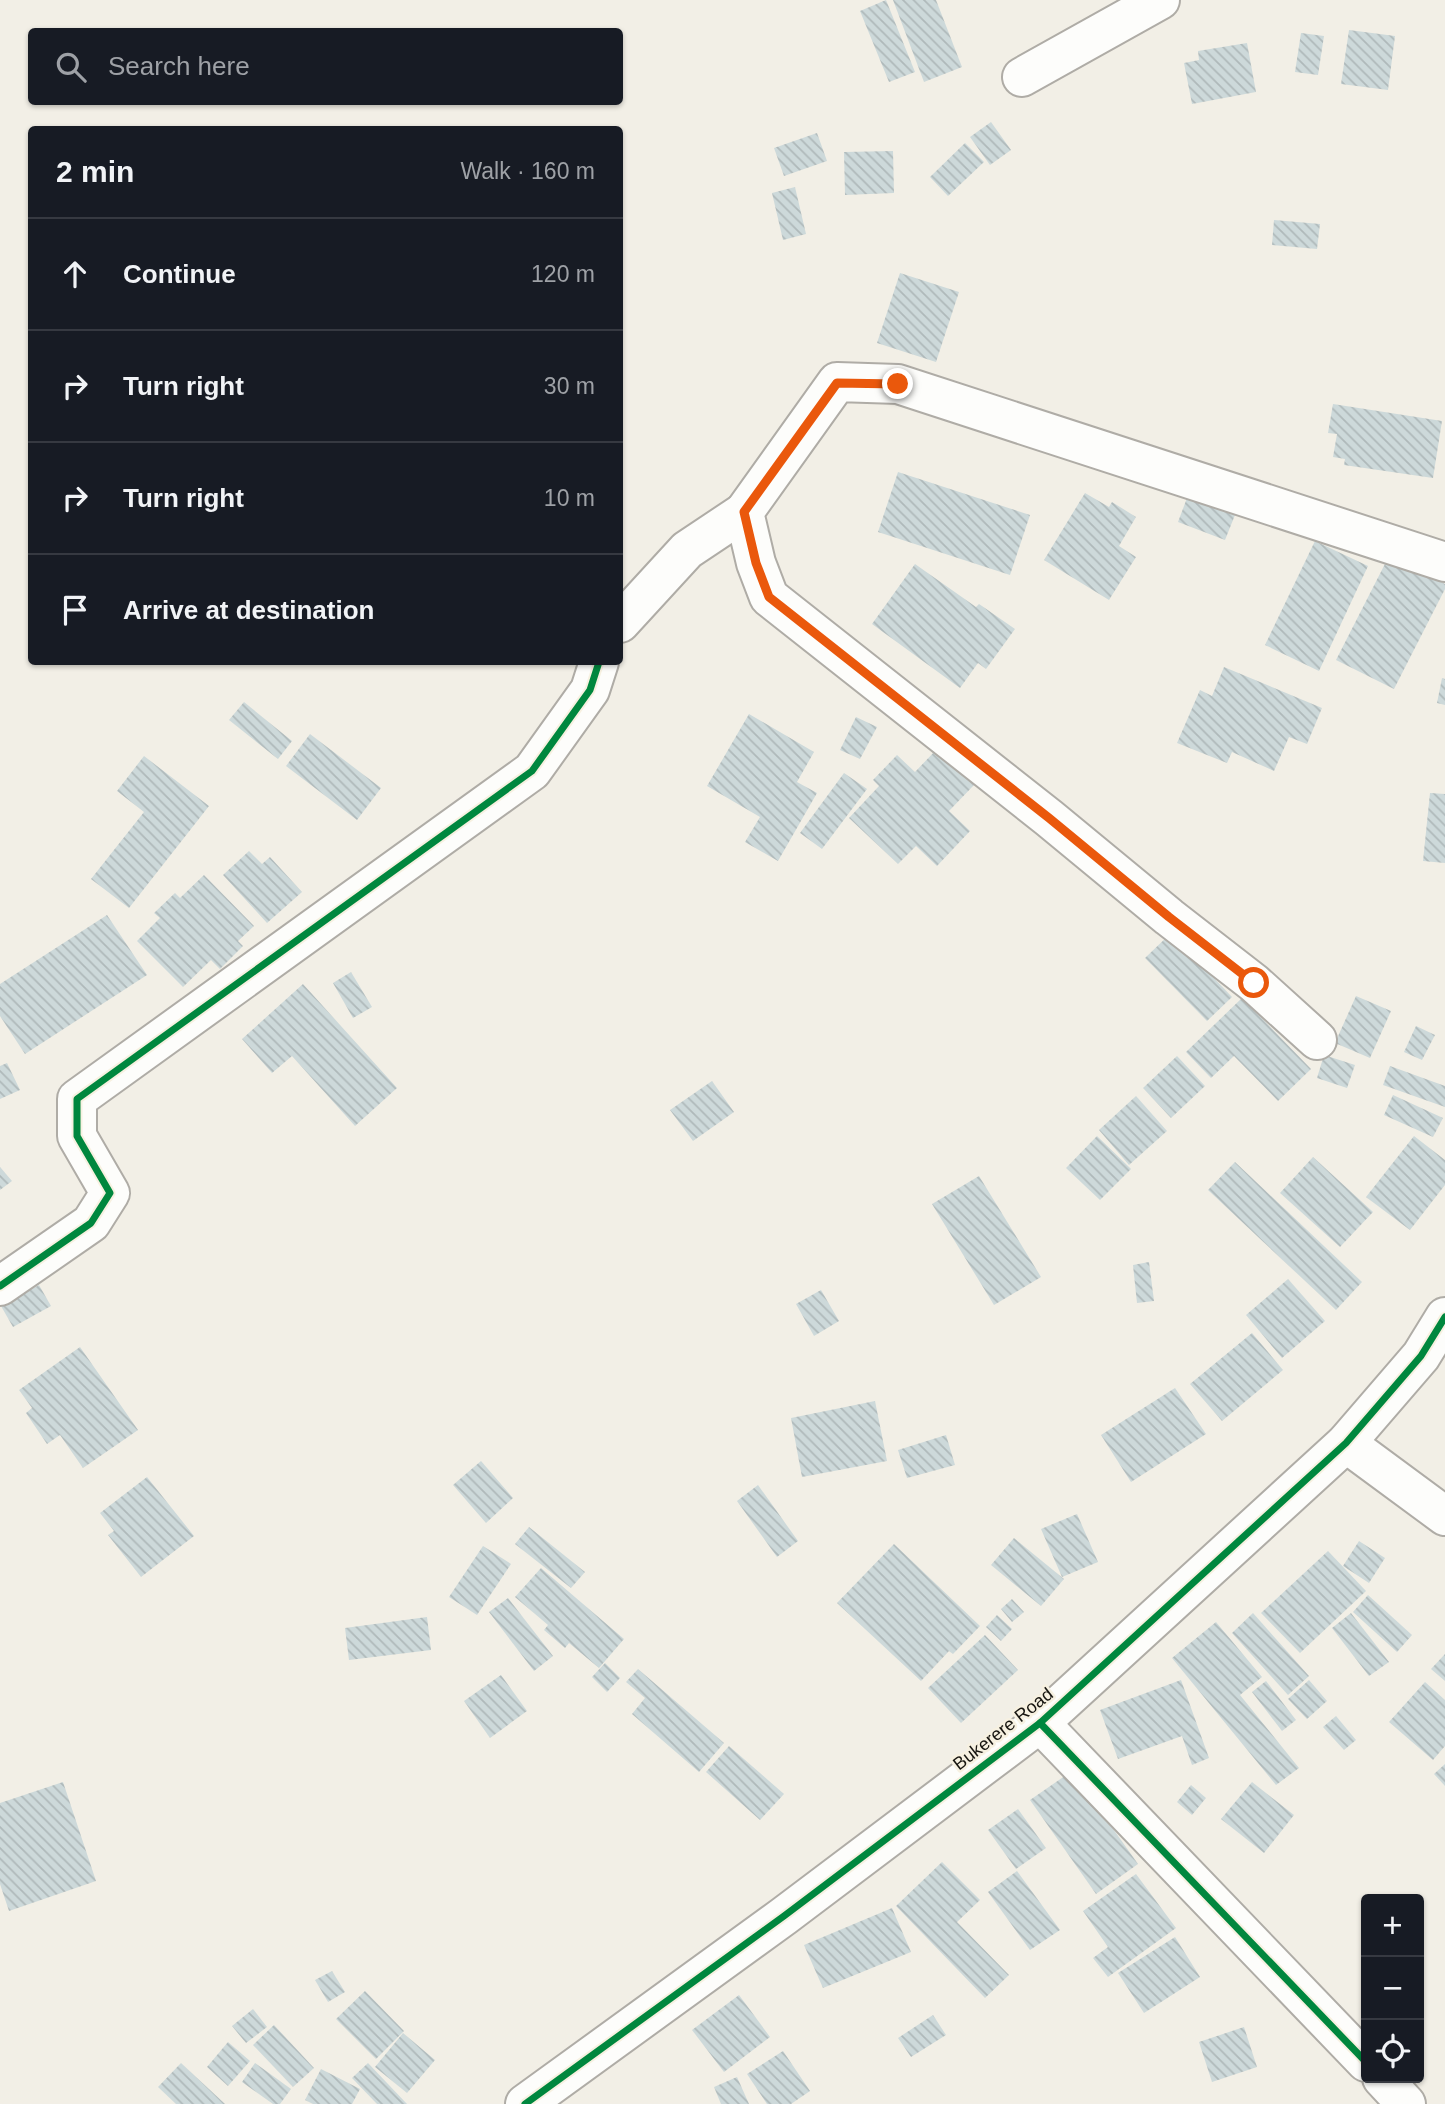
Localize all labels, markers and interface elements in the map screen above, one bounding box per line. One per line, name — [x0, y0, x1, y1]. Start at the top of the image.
search box — [28, 28, 623, 105]
icon: search — [52, 48, 90, 86]
text: Search here — [108, 51, 250, 81]
text: 2 min — [56, 155, 134, 188]
text: Walk · 160 m — [460, 158, 595, 184]
icon: ahead — [56, 255, 94, 293]
text: Continue — [123, 259, 236, 289]
text: 120 m — [531, 261, 595, 287]
icon: right — [56, 367, 94, 405]
route end — [882, 368, 913, 399]
text: Turn right — [123, 371, 244, 401]
text: 30 m — [544, 373, 595, 399]
icon: right — [56, 479, 94, 517]
text: Turn right — [123, 483, 244, 513]
text: 10 m — [544, 485, 595, 511]
icon: arrive — [56, 591, 94, 629]
text: Arrive at destination — [123, 595, 374, 625]
route start — [1238, 967, 1269, 998]
street label: Bukerere Road — [949, 1684, 1057, 1774]
map controls — [1361, 1894, 1424, 2083]
button: + — [1361, 1894, 1424, 1957]
button: − — [1361, 1957, 1424, 2020]
button: locate — [1361, 2020, 1424, 2083]

